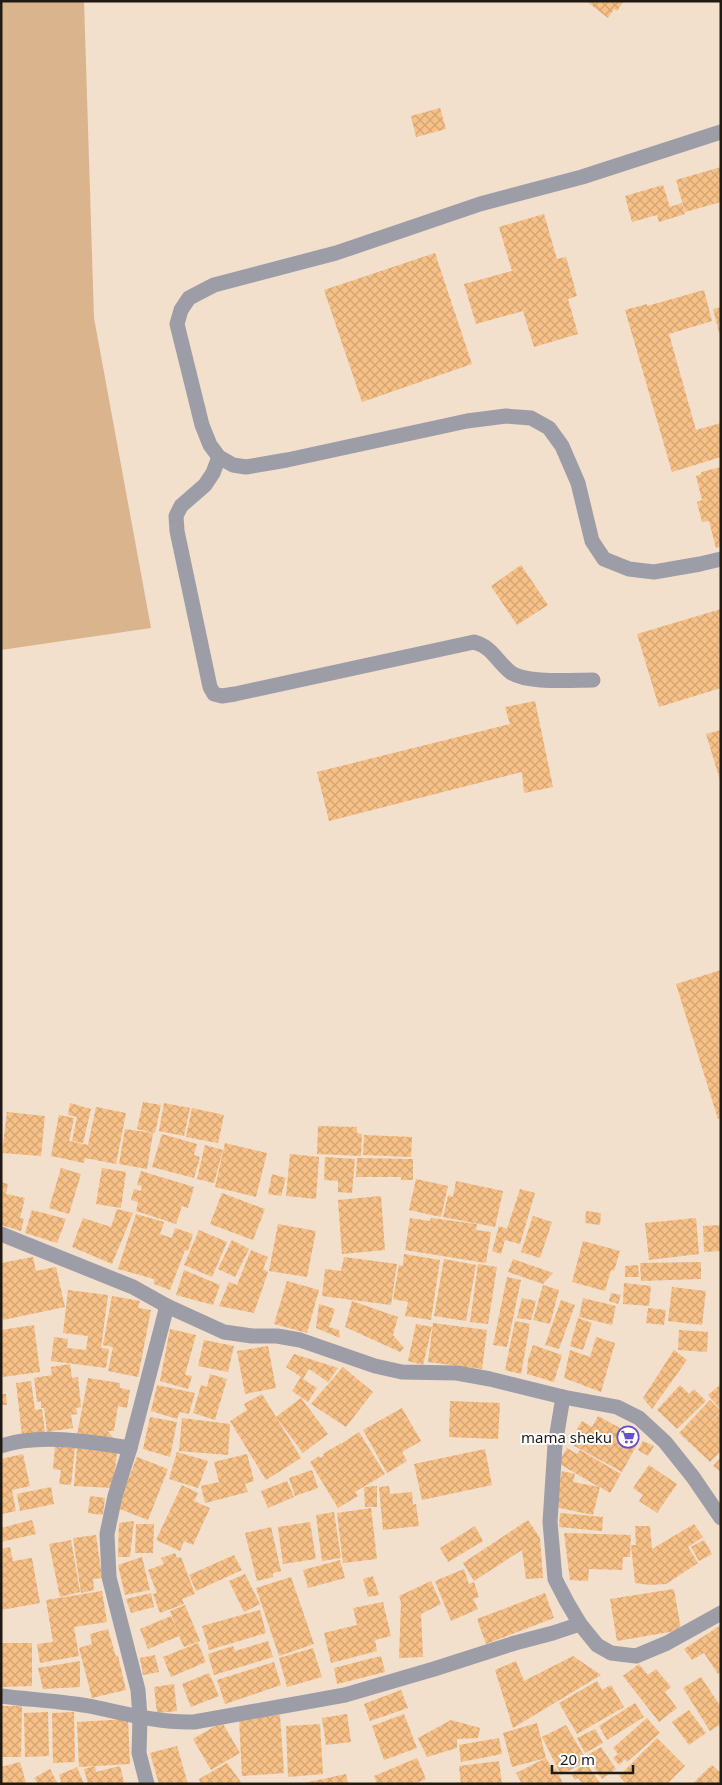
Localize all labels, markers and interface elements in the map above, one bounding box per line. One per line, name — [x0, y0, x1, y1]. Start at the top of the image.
supermarket icon: mama sheku — [616, 1425, 640, 1449]
place label: mama sheku — [521, 1427, 612, 1447]
scale bar — [552, 1742, 633, 1774]
text: 20 m — [560, 1749, 595, 1769]

